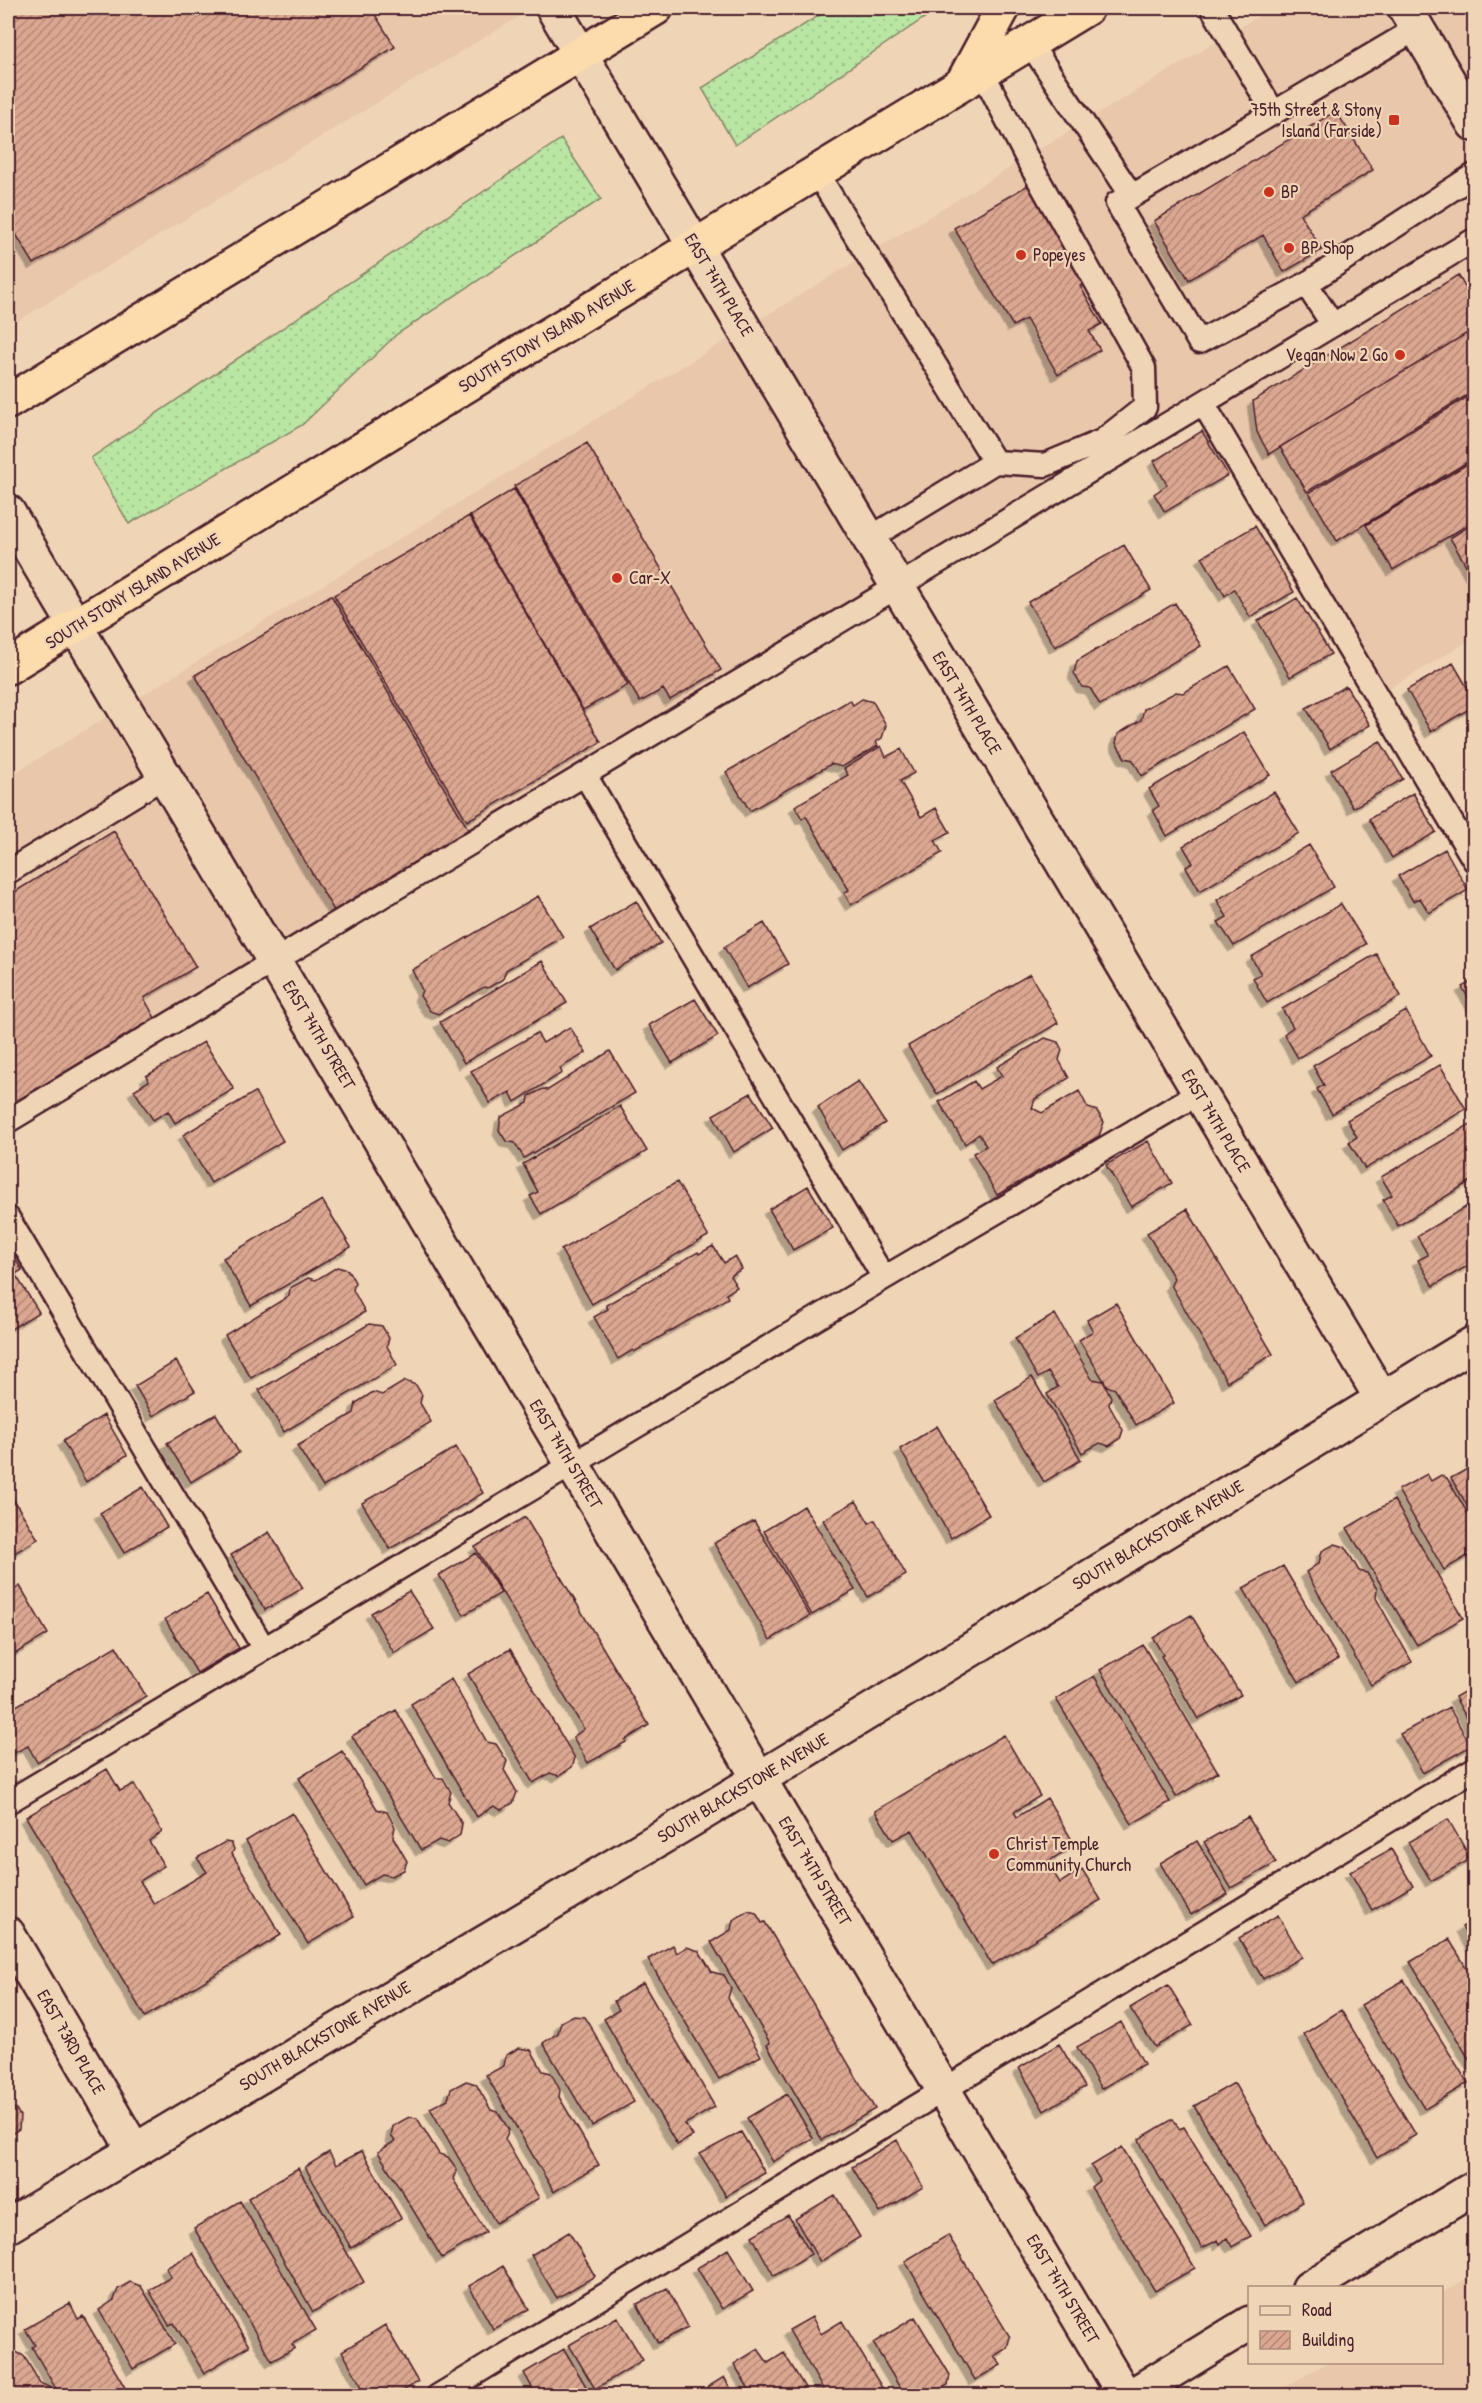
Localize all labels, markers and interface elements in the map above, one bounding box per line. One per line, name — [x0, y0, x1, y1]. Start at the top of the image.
place label: 75th Street & Stony Island (Farside) — [1250, 97, 1382, 143]
marker: 75th Street & Stony Island (Farside) — [1387, 113, 1401, 127]
place label: BP — [1281, 179, 1299, 204]
marker: BP — [1262, 185, 1276, 199]
street label: EAST 74TH PLACE — [679, 229, 760, 341]
place label: BP Shop — [1301, 235, 1354, 260]
marker: BP Shop — [1282, 241, 1296, 255]
place label: Popeyes — [1033, 242, 1086, 267]
marker: Popeyes — [1014, 248, 1028, 262]
street label: SOUTH STONY ISLAND AVENUE — [454, 273, 640, 398]
place label: Vegan Now 2 Go — [1286, 342, 1388, 367]
marker: Vegan Now 2 Go — [1393, 348, 1407, 362]
street label: SOUTH STONY ISLAND AVENUE — [40, 526, 225, 655]
place label: Car-X — [629, 565, 671, 590]
marker: Car-X — [610, 571, 624, 585]
street label: EAST 74TH PLACE — [927, 647, 1008, 759]
street label: EAST 74TH STREET — [277, 975, 362, 1095]
street label: EAST 74TH PLACE — [1176, 1065, 1257, 1177]
street label: EAST 74TH STREET — [524, 1394, 609, 1514]
street label: SOUTH BLACKSTONE AVENUE — [1067, 1473, 1248, 1596]
street label: SOUTH BLACKSTONE AVENUE — [652, 1726, 833, 1849]
street label: EAST 74TH STREET — [773, 1811, 858, 1931]
place label: Christ Temple Community Church — [1006, 1831, 1131, 1877]
marker: Christ Temple Community Church — [987, 1847, 1001, 1861]
street label: SOUTH BLACKSTONE AVENUE — [234, 1974, 415, 2097]
street label: EAST 73RD PLACE — [31, 1985, 112, 2099]
street label: EAST 74TH STREET — [1021, 2229, 1106, 2349]
legend — [1248, 2286, 1443, 2364]
text: Road — [1302, 2297, 1332, 2322]
text: Building — [1302, 2327, 1354, 2352]

